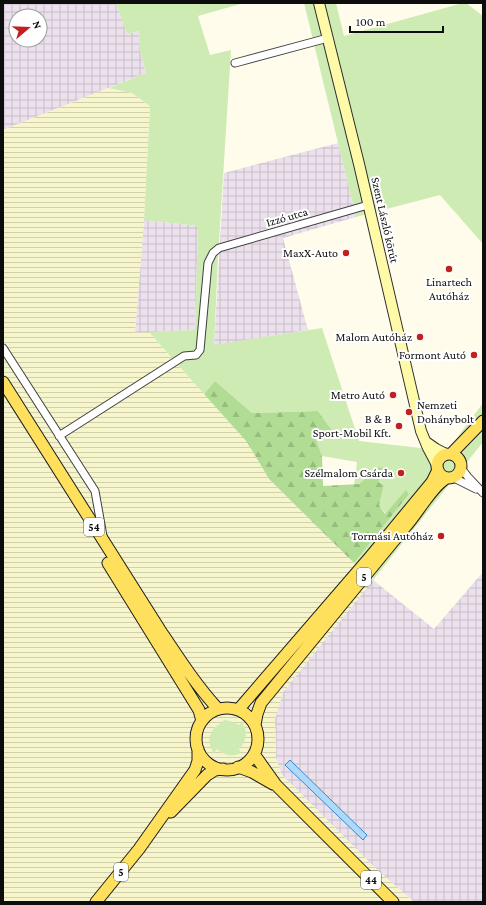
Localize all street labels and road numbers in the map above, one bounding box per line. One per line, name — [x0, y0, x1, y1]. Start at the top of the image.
street label: Szent László körút — [368, 176, 402, 265]
street label: Izzó utca — [265, 204, 310, 230]
road number: 54 — [84, 518, 104, 536]
road number: 5 — [357, 568, 371, 586]
road number: 5 — [114, 863, 128, 881]
road number: 44 — [361, 871, 381, 889]

